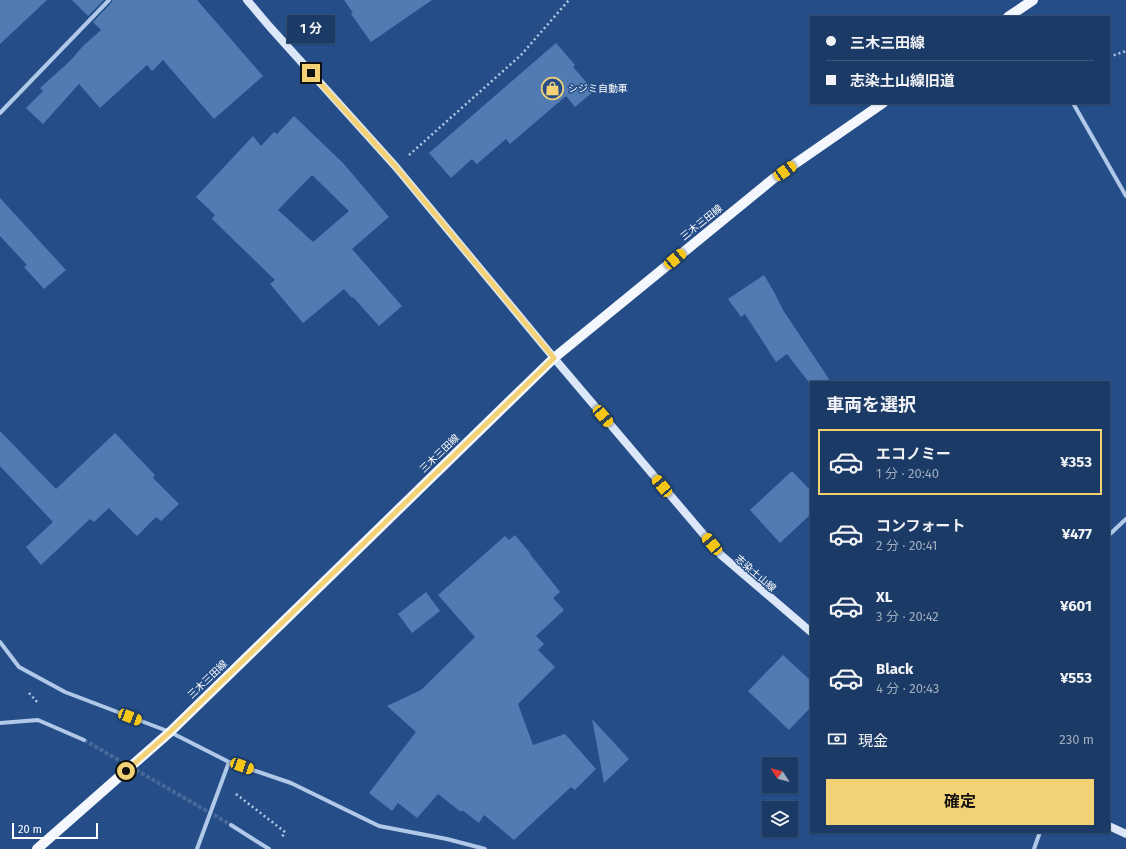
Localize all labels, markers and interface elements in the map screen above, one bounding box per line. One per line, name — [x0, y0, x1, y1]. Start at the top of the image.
callout: 1 分 — [287, 15, 335, 43]
text: 1 分 — [300, 21, 322, 36]
text: 三木三田線 — [850, 34, 925, 52]
route end — [302, 64, 320, 82]
text: 志染土山線旧道 — [850, 72, 955, 90]
shop icon: シジミ自動車 — [540, 75, 566, 101]
place label: シジミ自動車 — [568, 83, 628, 95]
car — [772, 159, 798, 183]
street label: 三木三田線 — [678, 202, 725, 243]
car — [662, 247, 688, 271]
text: 車両を選択 — [826, 394, 916, 416]
car — [591, 403, 615, 429]
street label: 三木三田線 — [418, 432, 462, 475]
icon: car — [828, 444, 864, 480]
text: エコノミー — [876, 445, 951, 463]
text: ¥353 — [1060, 453, 1092, 471]
text: 1 分 · 20:40 — [876, 466, 939, 481]
car — [650, 473, 674, 499]
icon: car — [828, 516, 864, 552]
text: コンフォート — [876, 517, 966, 535]
text: ¥477 — [1062, 525, 1092, 543]
car — [700, 531, 724, 557]
text: 2 分 · 20:41 — [876, 538, 937, 553]
street label: 志染土山線 — [733, 553, 778, 595]
icon: car — [828, 588, 864, 624]
text: XL — [876, 588, 892, 606]
text: ¥601 — [1060, 597, 1092, 615]
text: 3 分 · 20:42 — [876, 609, 939, 624]
street label: 三木三田線 — [186, 658, 230, 701]
icon: car — [828, 660, 864, 696]
text: Black — [876, 660, 913, 678]
text: ¥553 — [1060, 669, 1092, 687]
text: 4 分 · 20:43 — [876, 681, 939, 696]
car — [117, 707, 143, 727]
icon: cash — [826, 728, 848, 750]
text: 現金 — [858, 732, 888, 750]
text: 230 m — [1059, 732, 1094, 747]
car — [229, 756, 255, 776]
north arrow — [762, 757, 798, 793]
map controls — [762, 757, 798, 837]
route start — [117, 762, 135, 780]
button: 確定 — [826, 779, 1094, 825]
button: layers — [762, 801, 798, 837]
scale bar — [12, 821, 98, 840]
text: 20 m — [18, 823, 42, 836]

